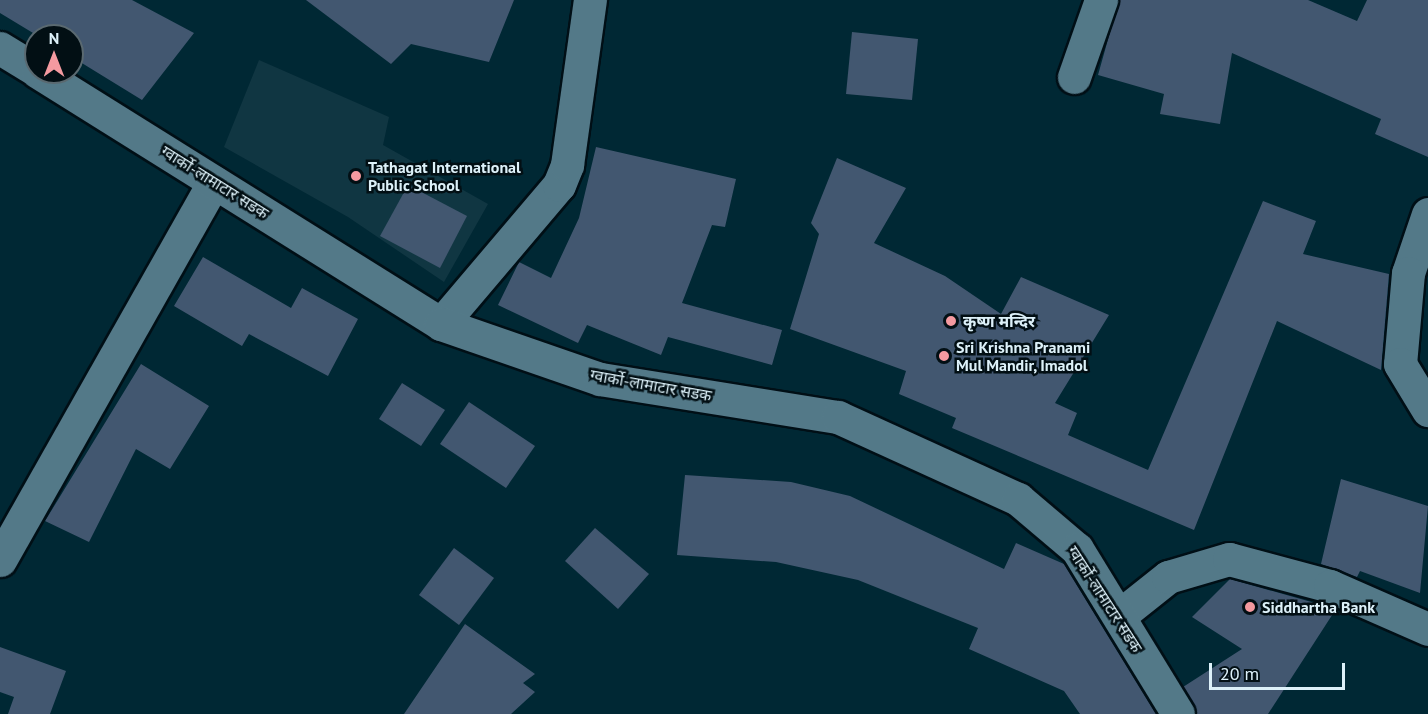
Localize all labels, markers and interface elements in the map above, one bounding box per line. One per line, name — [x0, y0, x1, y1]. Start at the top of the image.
north arrow — [24, 24, 84, 84]
text: N — [49, 28, 59, 48]
street label: ग्वार्को-लामाटार सडक — [158, 141, 272, 223]
place label: Tathagat International Public School — [368, 157, 521, 195]
marker: Tathagat International Public School — [349, 169, 363, 183]
place label: कृष्ण मन्दिर — [963, 311, 1035, 331]
marker: कृष्ण मन्दिर — [944, 314, 958, 328]
place label: Sri Krishna Pranami Mul Mandir, Imadol — [956, 337, 1090, 375]
marker: Sri Krishna Pranami Mul Mandir, Imadol — [937, 349, 951, 363]
street label: ग्वार्को-लामाटार सडक — [589, 365, 713, 405]
street label: ग्वार्को-लामाटार सडक — [1063, 542, 1147, 656]
place label: Siddhartha Bank — [1262, 597, 1375, 617]
marker: Siddhartha Bank — [1243, 600, 1257, 614]
scale bar — [1212, 651, 1348, 689]
text: 20 m — [1220, 662, 1259, 685]

